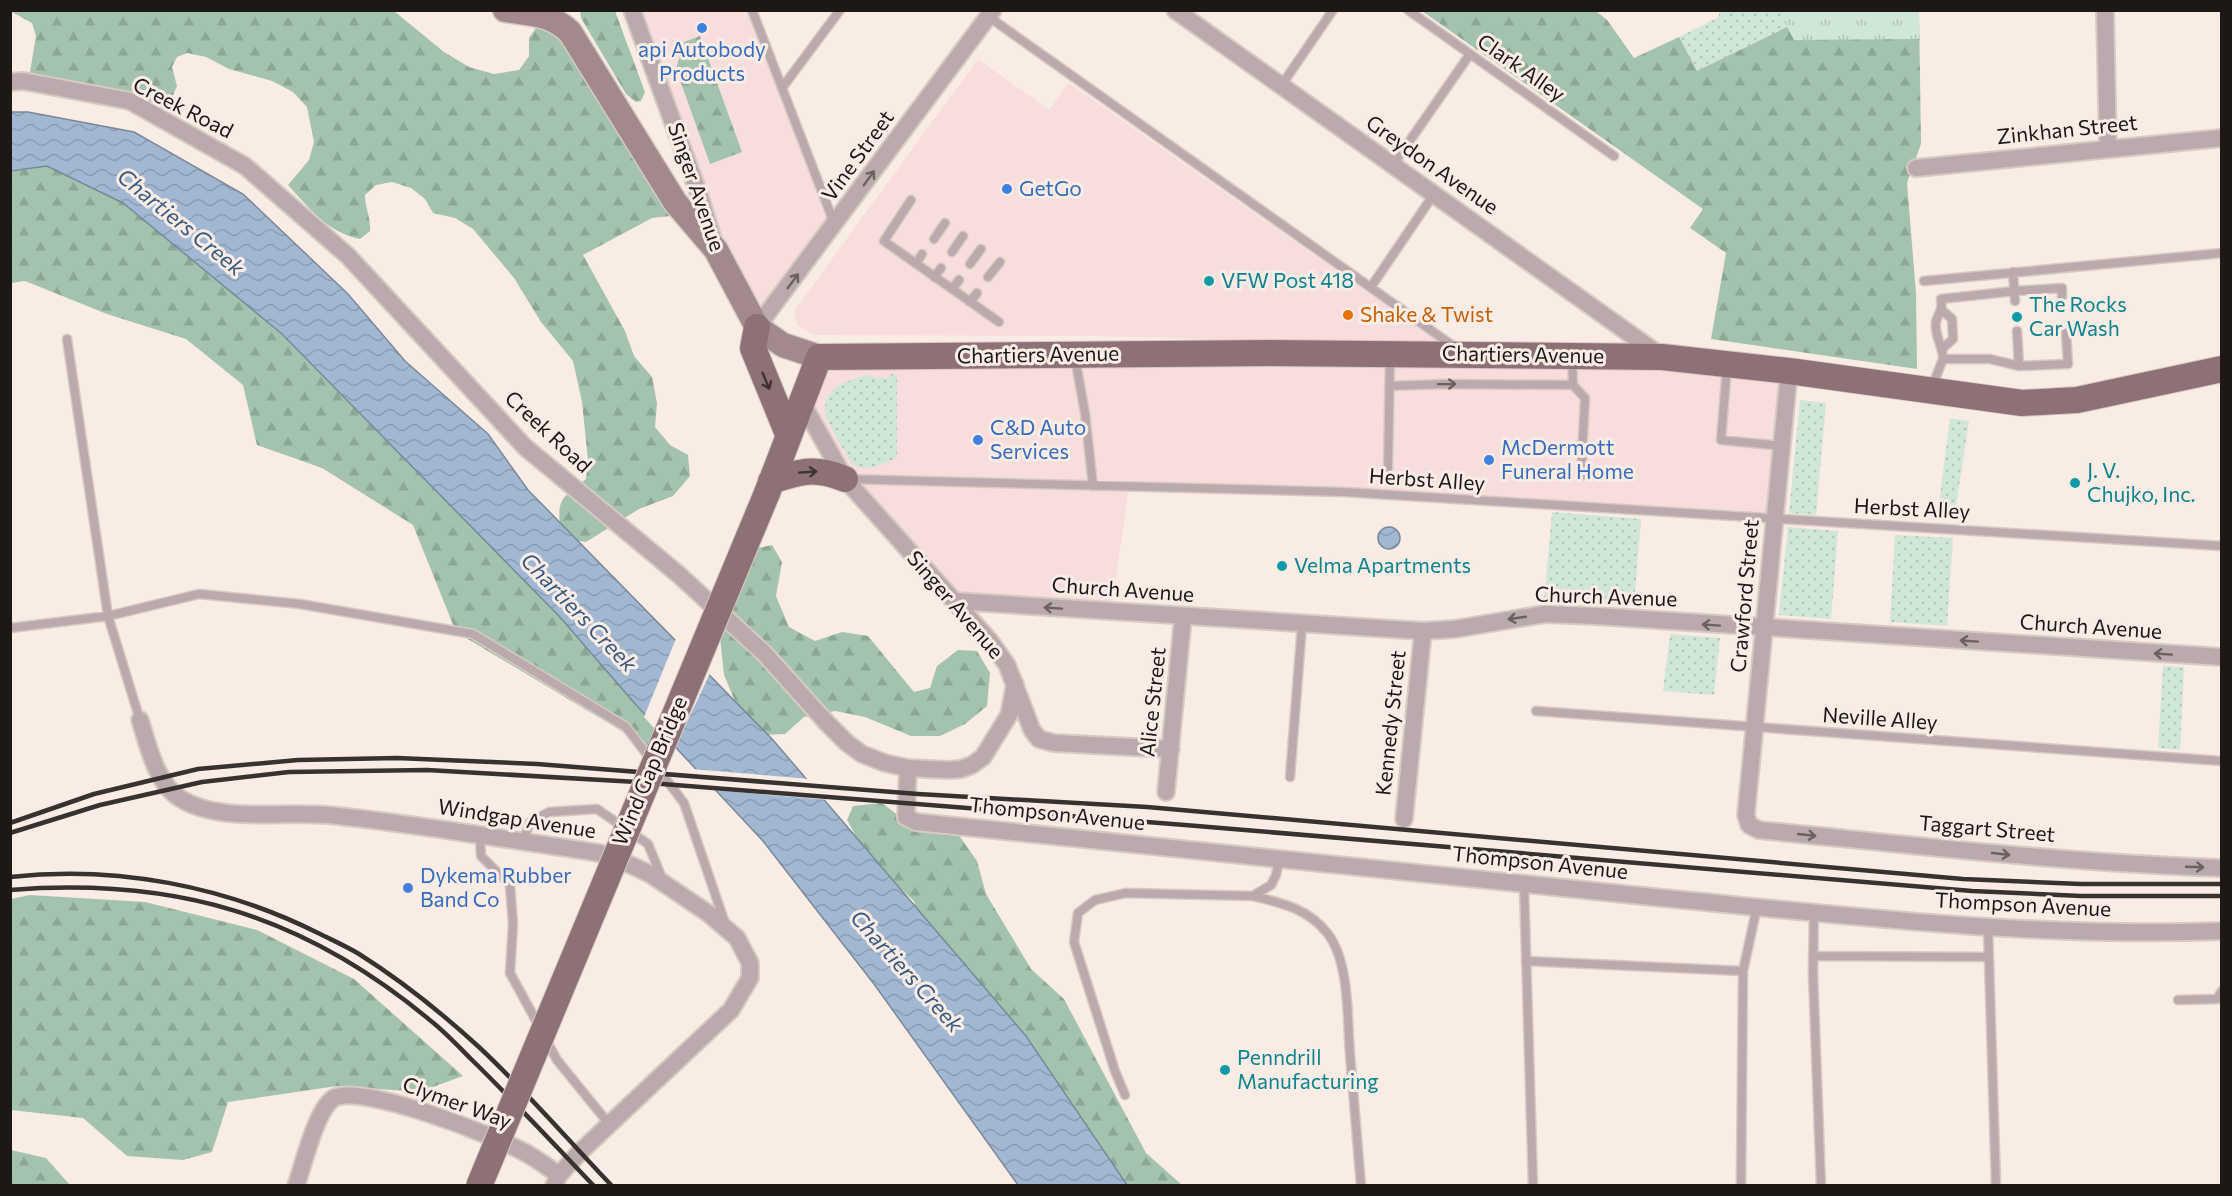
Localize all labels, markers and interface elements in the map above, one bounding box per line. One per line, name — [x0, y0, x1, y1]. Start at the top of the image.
marker: api Autobody Products — [695, 21, 709, 35]
street label: Clark Alley — [1473, 27, 1571, 106]
place label: api Autobody Products — [638, 36, 766, 85]
street label: Creek Road — [129, 71, 238, 143]
street label: Vine Street — [815, 105, 898, 205]
street label: Greydon Avenue — [1362, 109, 1504, 219]
street label: Zinkhan Street — [1995, 109, 2138, 148]
street label: Singer Avenue — [664, 119, 731, 254]
water label: Chartiers Creek — [112, 162, 251, 282]
one-way arrow — [863, 170, 876, 186]
place label: GetGo — [1019, 175, 1082, 200]
marker: GetGo — [1000, 182, 1014, 196]
place label: VFW Post 418 — [1221, 267, 1354, 292]
one-way arrow — [786, 273, 799, 289]
marker: VFW Post 418 — [1202, 274, 1216, 288]
place label: The Rocks Car Wash — [2029, 291, 2127, 340]
place label: Shake & Twist — [1360, 301, 1493, 326]
marker: Shake & Twist — [1341, 308, 1355, 322]
marker: The Rocks Car Wash — [2010, 310, 2024, 324]
street label: Chartiers Avenue — [957, 340, 1119, 367]
street label: Chartiers Avenue — [1442, 340, 1604, 367]
one-way arrow — [761, 372, 772, 390]
one-way arrow — [1437, 378, 1457, 390]
street label: Creek Road — [501, 385, 597, 477]
place label: C&D Auto Services — [990, 414, 1086, 463]
marker: C&D Auto Services — [971, 433, 985, 447]
place label: McDermott Funeral Home — [1501, 434, 1634, 483]
marker: McDermott Funeral Home — [1482, 453, 1496, 467]
place label: J. V. Chujko, Inc. — [2087, 457, 2196, 506]
street label: Herbst Alley — [1368, 462, 1486, 495]
one-way arrow — [798, 466, 818, 477]
marker: J. V. Chujko, Inc. — [2068, 476, 2082, 490]
street label: Herbst Alley — [1853, 492, 1971, 523]
street label: Crawford Street — [1724, 518, 1763, 674]
street label: Singer Avenue — [903, 545, 1010, 663]
water label: Chartiers Creek — [516, 546, 644, 678]
place label: Velma Apartments — [1294, 552, 1471, 577]
marker: Velma Apartments — [1275, 559, 1289, 573]
street label: Church Avenue — [1051, 571, 1195, 606]
street label: Church Avenue — [1534, 581, 1678, 610]
one-way arrow — [1043, 603, 1063, 614]
street label: Church Avenue — [2019, 608, 2163, 643]
one-way arrow — [1507, 612, 1527, 623]
one-way arrow — [1702, 619, 1722, 630]
one-way arrow — [1959, 636, 1979, 647]
street label: Alice Street — [1133, 646, 1170, 758]
one-way arrow — [2154, 648, 2174, 659]
street label: Kennedy Street — [1369, 649, 1410, 797]
street label: Wind Gap Bridge — [606, 692, 691, 849]
street label: Neville Alley — [1822, 701, 1939, 734]
street label: Thompson Avenue — [968, 791, 1146, 834]
street label: Windgap Avenue — [436, 793, 598, 842]
street label: Taggart Street — [1918, 809, 2056, 846]
one-way arrow — [1796, 829, 1816, 840]
street label: Thompson Avenue — [1451, 840, 1629, 883]
one-way arrow — [1990, 849, 2010, 860]
one-way arrow — [2185, 861, 2205, 873]
place label: Dykema Rubber Band Co — [420, 862, 572, 911]
marker: Dykema Rubber Band Co — [401, 881, 415, 895]
street label: Thompson Avenue — [1934, 886, 2112, 921]
water label: Chartiers Creek — [845, 904, 970, 1038]
place label: Penndrill Manufacturing — [1237, 1044, 1379, 1093]
marker: Penndrill Manufacturing — [1218, 1063, 1232, 1077]
street label: Clymer Way — [400, 1070, 516, 1133]

